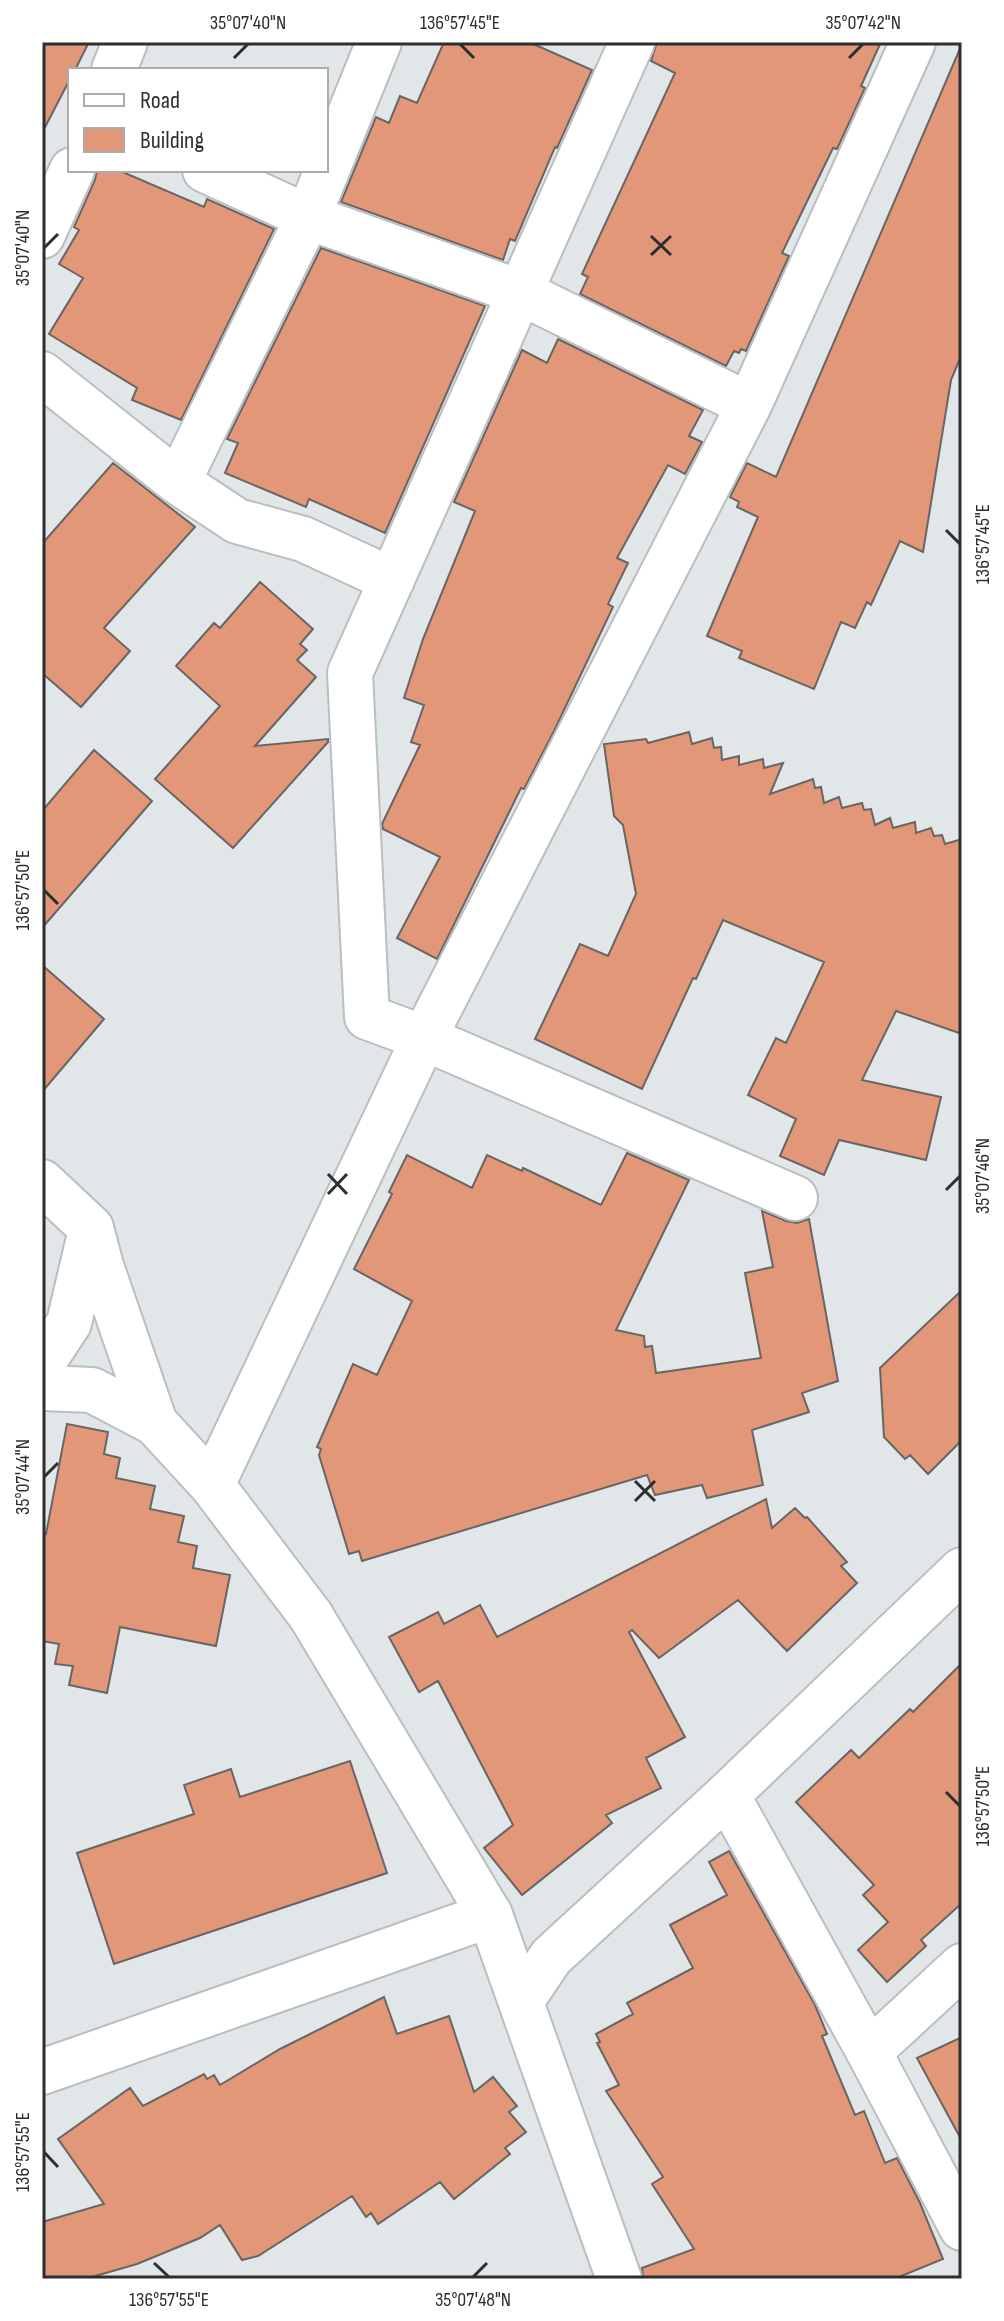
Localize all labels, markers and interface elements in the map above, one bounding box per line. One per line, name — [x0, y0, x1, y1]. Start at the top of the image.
text: 35°07'40"N — [210, 11, 286, 35]
text: 136°57'45"E — [420, 11, 500, 35]
text: 35°07'42"N — [825, 11, 901, 35]
legend — [68, 68, 328, 172]
text: Road — [140, 86, 180, 115]
text: Building — [140, 126, 204, 155]
text: 35°07'40"N — [11, 210, 35, 286]
text: 136°57'45"E — [971, 504, 995, 584]
text: 136°57'50"E — [11, 850, 35, 930]
text: 35°07'46"N — [971, 1138, 995, 1214]
text: 35°07'44"N — [11, 1439, 35, 1515]
text: 136°57'50"E — [971, 1766, 995, 1846]
text: 136°57'55"E — [11, 2112, 35, 2192]
text: 136°57'55"E — [129, 2288, 209, 2312]
text: 35°07'48"N — [435, 2288, 511, 2312]

